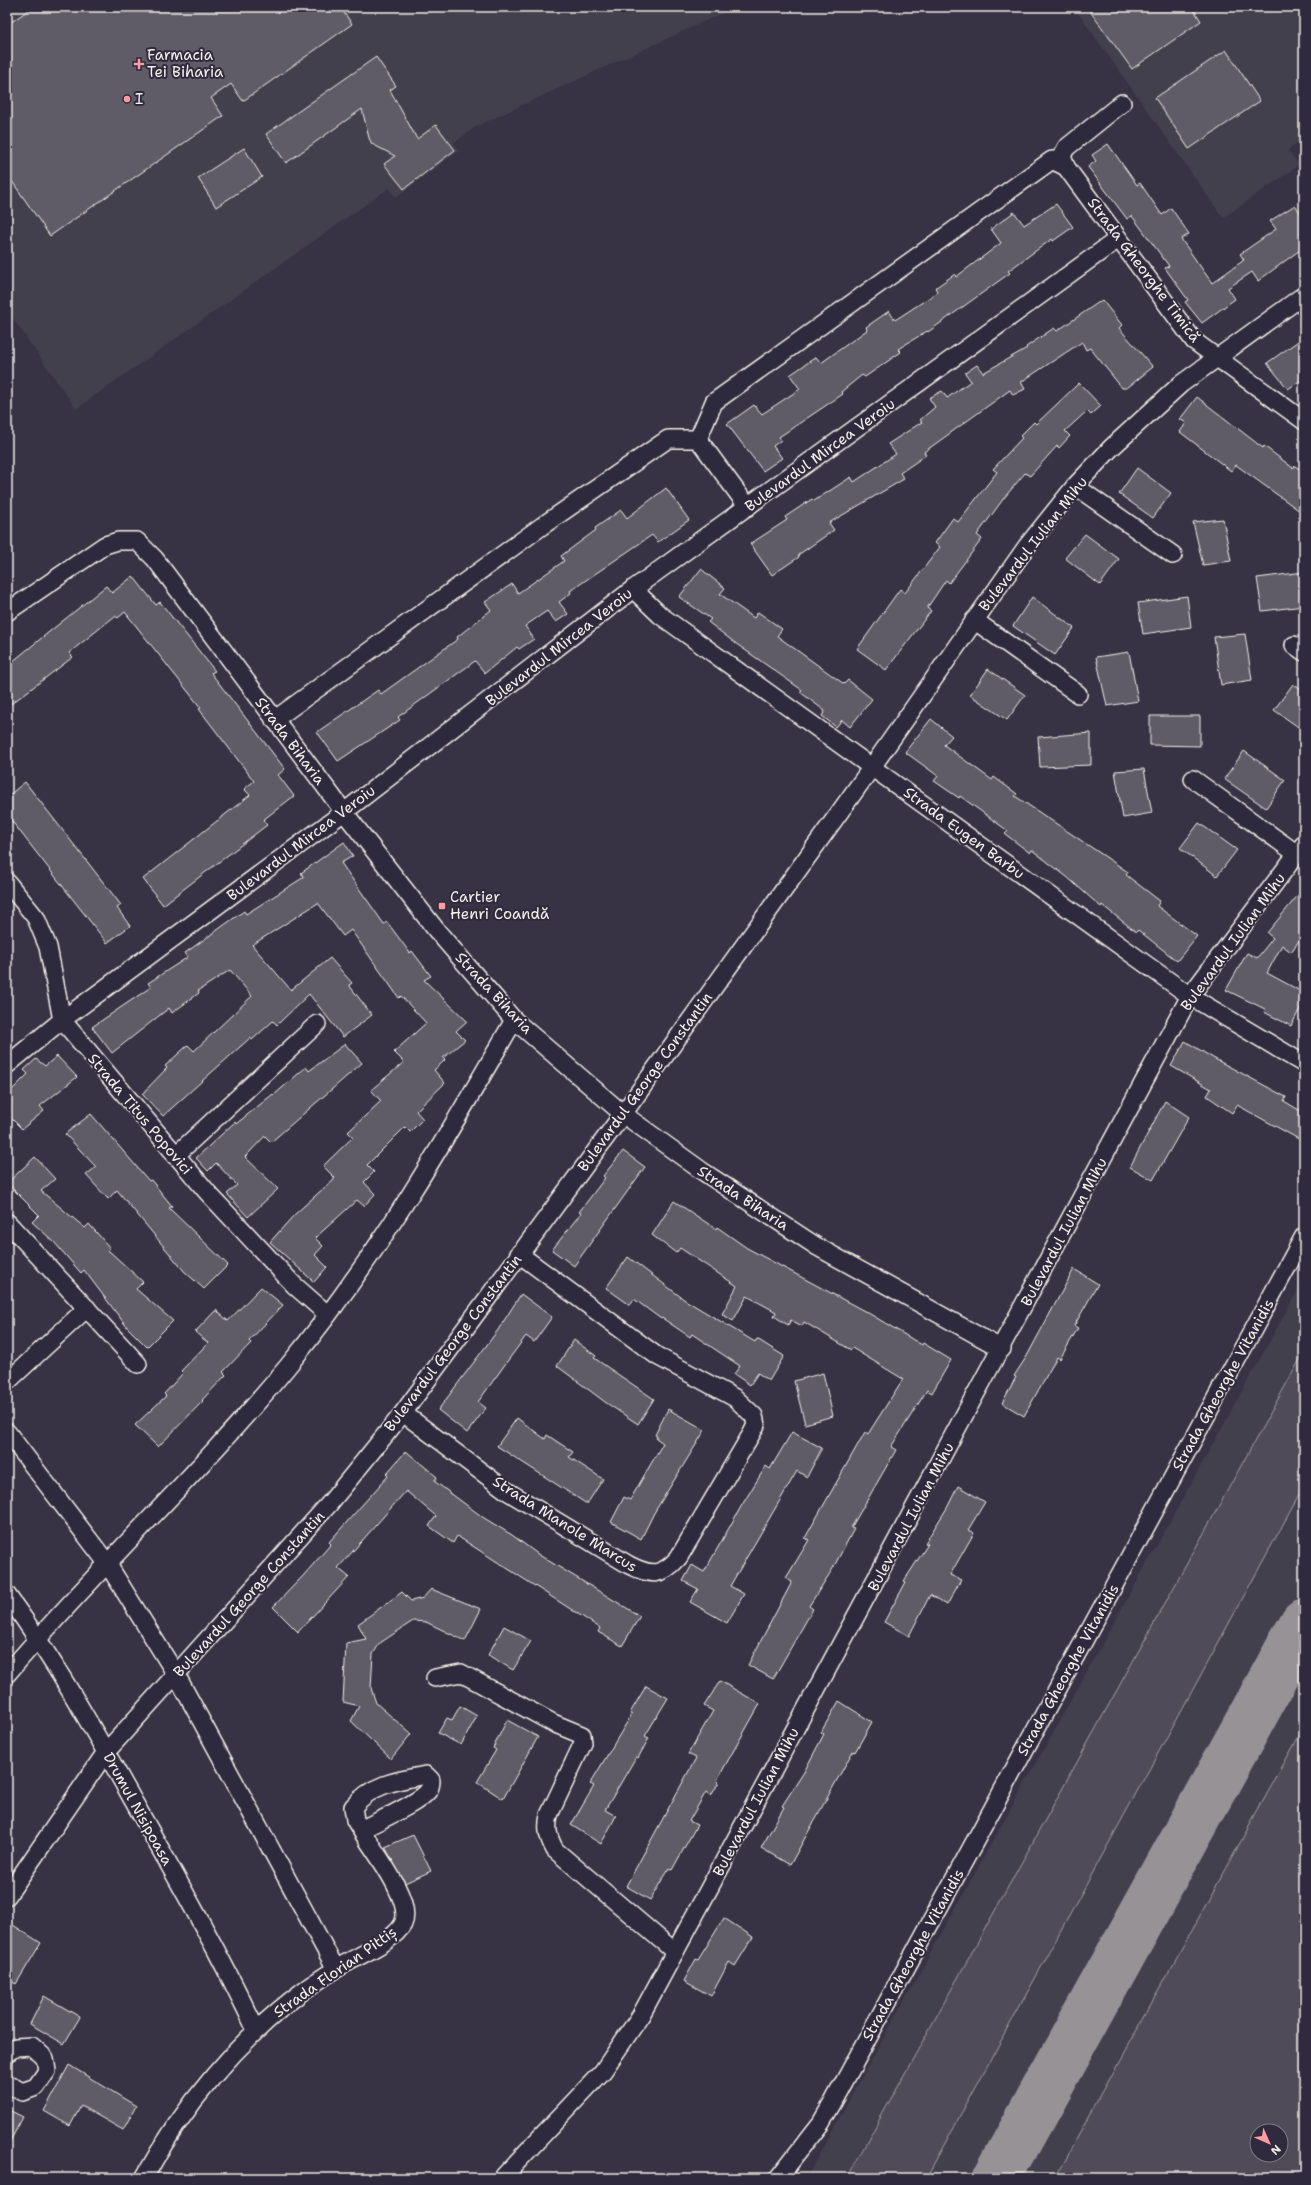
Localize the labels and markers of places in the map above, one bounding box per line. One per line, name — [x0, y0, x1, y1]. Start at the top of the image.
place label: Farmacia Tei Biharia — [147, 45, 224, 82]
marker: Farmacia Tei Biharia — [134, 59, 144, 69]
place label: I — [135, 89, 143, 109]
marker: I — [122, 94, 132, 104]
place label: Cartier Henri Coandă — [450, 887, 550, 924]
marker: Cartier Henri Coandă — [437, 901, 447, 911]

